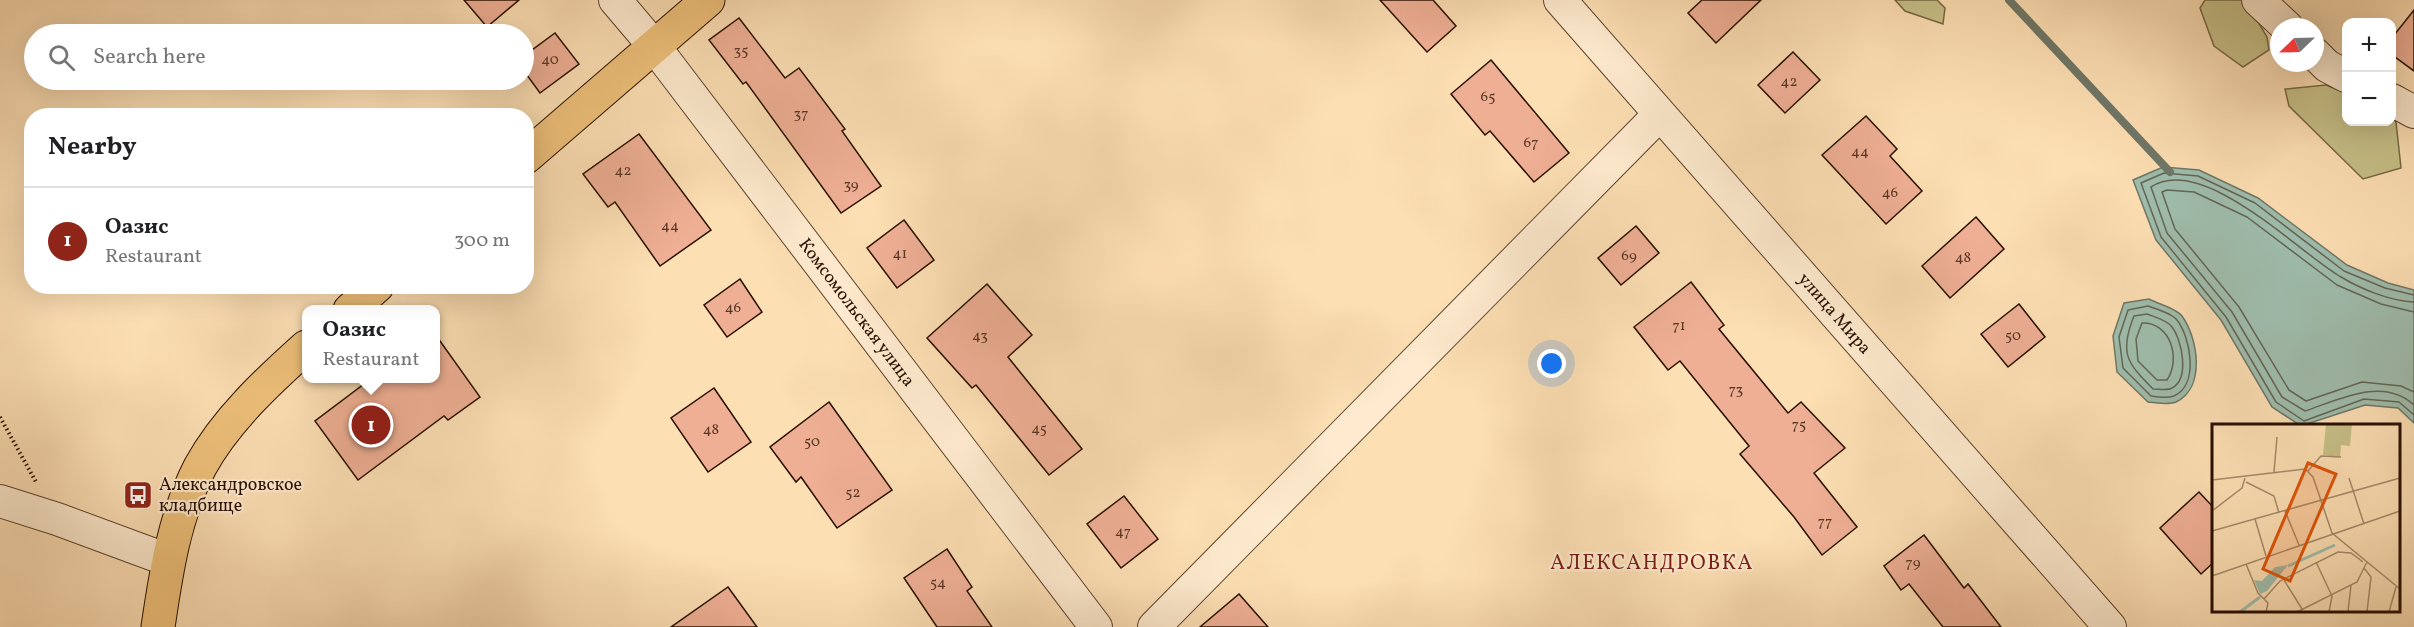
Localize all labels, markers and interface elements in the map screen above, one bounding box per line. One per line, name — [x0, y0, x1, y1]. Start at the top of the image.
north arrow — [2270, 18, 2324, 72]
map controls — [2342, 18, 2396, 126]
button: + — [2342, 18, 2396, 72]
search box — [24, 24, 534, 90]
icon: search — [45, 41, 78, 74]
house number: 35 — [734, 41, 748, 62]
text: Search here — [93, 42, 206, 73]
house number: 40 — [541, 50, 559, 71]
house number: 42 — [1780, 72, 1798, 93]
button: − — [2342, 72, 2396, 126]
house number: 65 — [1481, 87, 1495, 108]
house number: 37 — [794, 104, 808, 125]
text: Nearby — [48, 129, 137, 165]
house number: 67 — [1524, 133, 1538, 154]
house number: 44 — [1851, 142, 1869, 163]
house number: 42 — [614, 161, 632, 182]
house number: 39 — [843, 175, 859, 196]
house number: 46 — [1882, 183, 1898, 204]
text: Оазис — [105, 212, 168, 243]
house number: 44 — [661, 216, 679, 237]
text: 1 — [63, 227, 72, 255]
text: 300 m — [454, 227, 510, 255]
street label: Комсомольская улица — [792, 234, 920, 392]
text: Restaurant — [105, 243, 202, 271]
house number: 41 — [893, 244, 907, 265]
house number: 69 — [1621, 246, 1637, 267]
house number: 48 — [1955, 248, 1971, 269]
street label: улица Мира — [1792, 268, 1876, 360]
house number: 46 — [725, 298, 741, 319]
popup — [302, 305, 440, 383]
text: Оазис — [323, 315, 386, 346]
house number: 71 — [1672, 316, 1686, 337]
house number: 43 — [972, 326, 988, 347]
house number: 50 — [2005, 326, 2021, 347]
text: Restaurant — [323, 346, 419, 374]
your location — [1537, 349, 1566, 378]
house number: 73 — [1729, 380, 1743, 401]
pin: 1 — [352, 402, 391, 448]
house number: 75 — [1792, 415, 1806, 436]
house number: 45 — [1031, 419, 1047, 440]
house number: 48 — [703, 420, 719, 441]
inset map — [2212, 424, 2399, 612]
house number: 50 — [804, 432, 820, 453]
place label: Александровское кладбище — [159, 473, 302, 519]
bus stop icon: Александровское кладбище — [122, 479, 154, 511]
house number: 52 — [845, 483, 861, 504]
house number: 77 — [1818, 512, 1832, 533]
house number: 47 — [1115, 522, 1131, 543]
district label: АЛЕКСАНДРОВКА — [1550, 549, 1754, 578]
house number: 79 — [1906, 553, 1921, 574]
house number: 54 — [930, 573, 946, 594]

